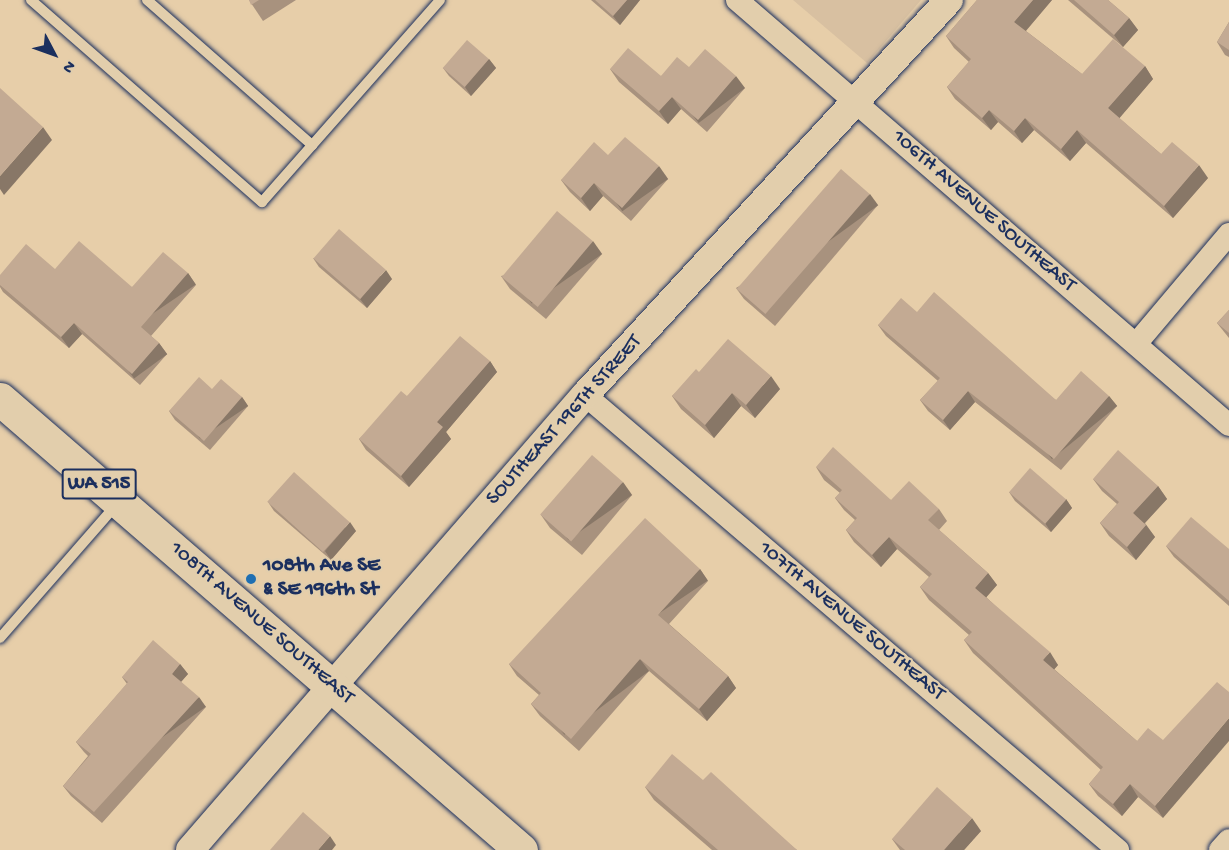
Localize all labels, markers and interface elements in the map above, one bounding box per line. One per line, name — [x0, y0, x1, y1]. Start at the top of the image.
north arrow — [24, 24, 84, 84]
text: N — [57, 56, 79, 76]
street label: 106TH AVENUE SOUTHEAST — [886, 125, 1080, 299]
street label: SOUTHEAST 196TH STREET — [482, 331, 648, 511]
road number: WA 515 — [62, 467, 136, 501]
street label: 108TH AVENUE SOUTHEAST — [164, 537, 358, 711]
street label: 107TH AVENUE SOUTHEAST — [753, 537, 949, 707]
place label: 108th Ave SE & SE 196th St — [263, 554, 380, 604]
marker: 108th Ave SE & SE 196th St — [244, 572, 258, 586]

